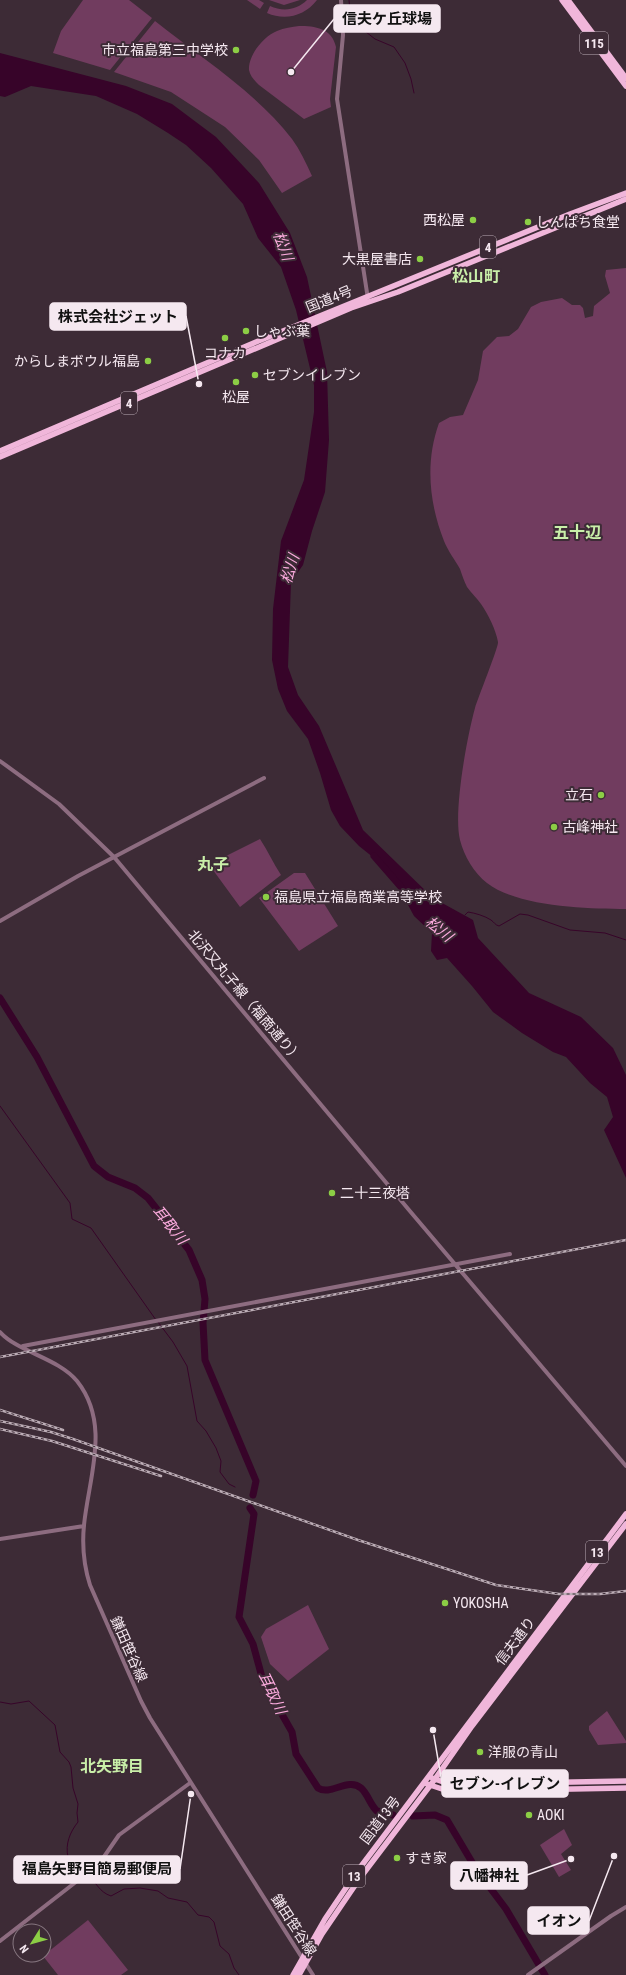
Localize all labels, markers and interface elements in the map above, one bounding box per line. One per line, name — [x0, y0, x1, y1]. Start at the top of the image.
callout: 信夫ケ丘球場 — [334, 5, 440, 32]
text: 信夫ケ丘球場 — [342, 10, 432, 28]
road number: 115 — [580, 32, 608, 54]
place label: 市立福島第三中学校 — [102, 42, 228, 58]
marker: 市立福島第三中学校 — [231, 45, 241, 55]
place label: 西松屋 — [423, 212, 465, 228]
place label: しんぱち食堂 — [536, 214, 620, 230]
marker: 西松屋 — [468, 215, 478, 225]
marker: しんぱち食堂 — [523, 217, 533, 227]
water label: 松川 — [269, 229, 297, 265]
road number: 4 — [480, 236, 496, 258]
place label: 大黒屋書店 — [342, 251, 412, 267]
marker: 大黒屋書店 — [415, 254, 425, 264]
district label: 松山町 — [452, 267, 500, 286]
street label: 国道4号 — [303, 282, 355, 316]
callout: 株式会社ジェット — [50, 303, 186, 330]
text: 株式会社ジェット — [58, 308, 178, 326]
place label: しゃぶ葉 — [254, 323, 310, 339]
marker: しゃぶ葉 — [241, 326, 251, 336]
marker: コナカ — [220, 333, 230, 343]
place label: コナカ — [204, 345, 246, 361]
place label: からしまボウル福島 — [14, 353, 140, 369]
marker: からしまボウル福島 — [143, 356, 153, 366]
place label: セブンイレブン — [263, 367, 361, 383]
marker: セブンイレブン — [250, 370, 260, 380]
marker: 松屋 — [231, 377, 241, 387]
place label: 松屋 — [222, 389, 250, 405]
road number: 4 — [121, 392, 137, 414]
district label: 五十辺 — [553, 523, 602, 542]
water label: 松川 — [277, 550, 304, 586]
place label: 立石 — [565, 787, 593, 803]
marker: 立石 — [596, 790, 606, 800]
place label: 古峰神社 — [562, 819, 618, 835]
marker: 古峰神社 — [549, 822, 559, 832]
district label: 丸子 — [197, 855, 229, 874]
place label: 福島県立福島商業高等学校 — [274, 889, 442, 905]
marker: 福島県立福島商業高等学校 — [261, 892, 271, 902]
water label: 松川 — [422, 913, 458, 947]
street label: 北沢又丸子線（福商通り） — [185, 927, 305, 1065]
place label: 二十三夜塔 — [340, 1185, 410, 1201]
marker: 二十三夜塔 — [327, 1188, 337, 1198]
water label: 耳取川 — [149, 1202, 192, 1250]
road number: 13 — [586, 1541, 608, 1563]
place label: YOKOSHA — [453, 1595, 509, 1611]
marker: YOKOSHA — [440, 1598, 450, 1608]
street label: 鎌田笹谷線 — [107, 1614, 151, 1684]
street label: 信夫通り — [492, 1614, 538, 1668]
water label: 耳取川 — [254, 1669, 291, 1719]
place label: 洋服の青山 — [488, 1744, 558, 1760]
marker: 洋服の青山 — [475, 1747, 485, 1757]
district label: 北矢野目 — [80, 1757, 144, 1776]
callout: セブン-イレブン — [442, 1770, 568, 1797]
text: セブン-イレブン — [450, 1775, 560, 1793]
street label: 国道13号 — [357, 1793, 403, 1847]
place label: AOKI — [537, 1807, 565, 1823]
marker: AOKI — [524, 1810, 534, 1820]
place label: すき家 — [405, 1850, 447, 1866]
marker: すき家 — [392, 1853, 402, 1863]
callout: 福島矢野目簡易郵便局 — [14, 1856, 180, 1883]
text: 福島矢野目簡易郵便局 — [21, 1860, 172, 1878]
callout: 八幡神社 — [451, 1862, 527, 1889]
road number: 13 — [343, 1865, 365, 1887]
text: 八幡神社 — [459, 1867, 519, 1885]
street label: 鎌田笹谷線 — [268, 1891, 320, 1959]
callout: イオン — [528, 1907, 589, 1934]
text: イオン — [536, 1912, 582, 1930]
north arrow — [12, 1923, 52, 1963]
text: N — [17, 1942, 32, 1955]

